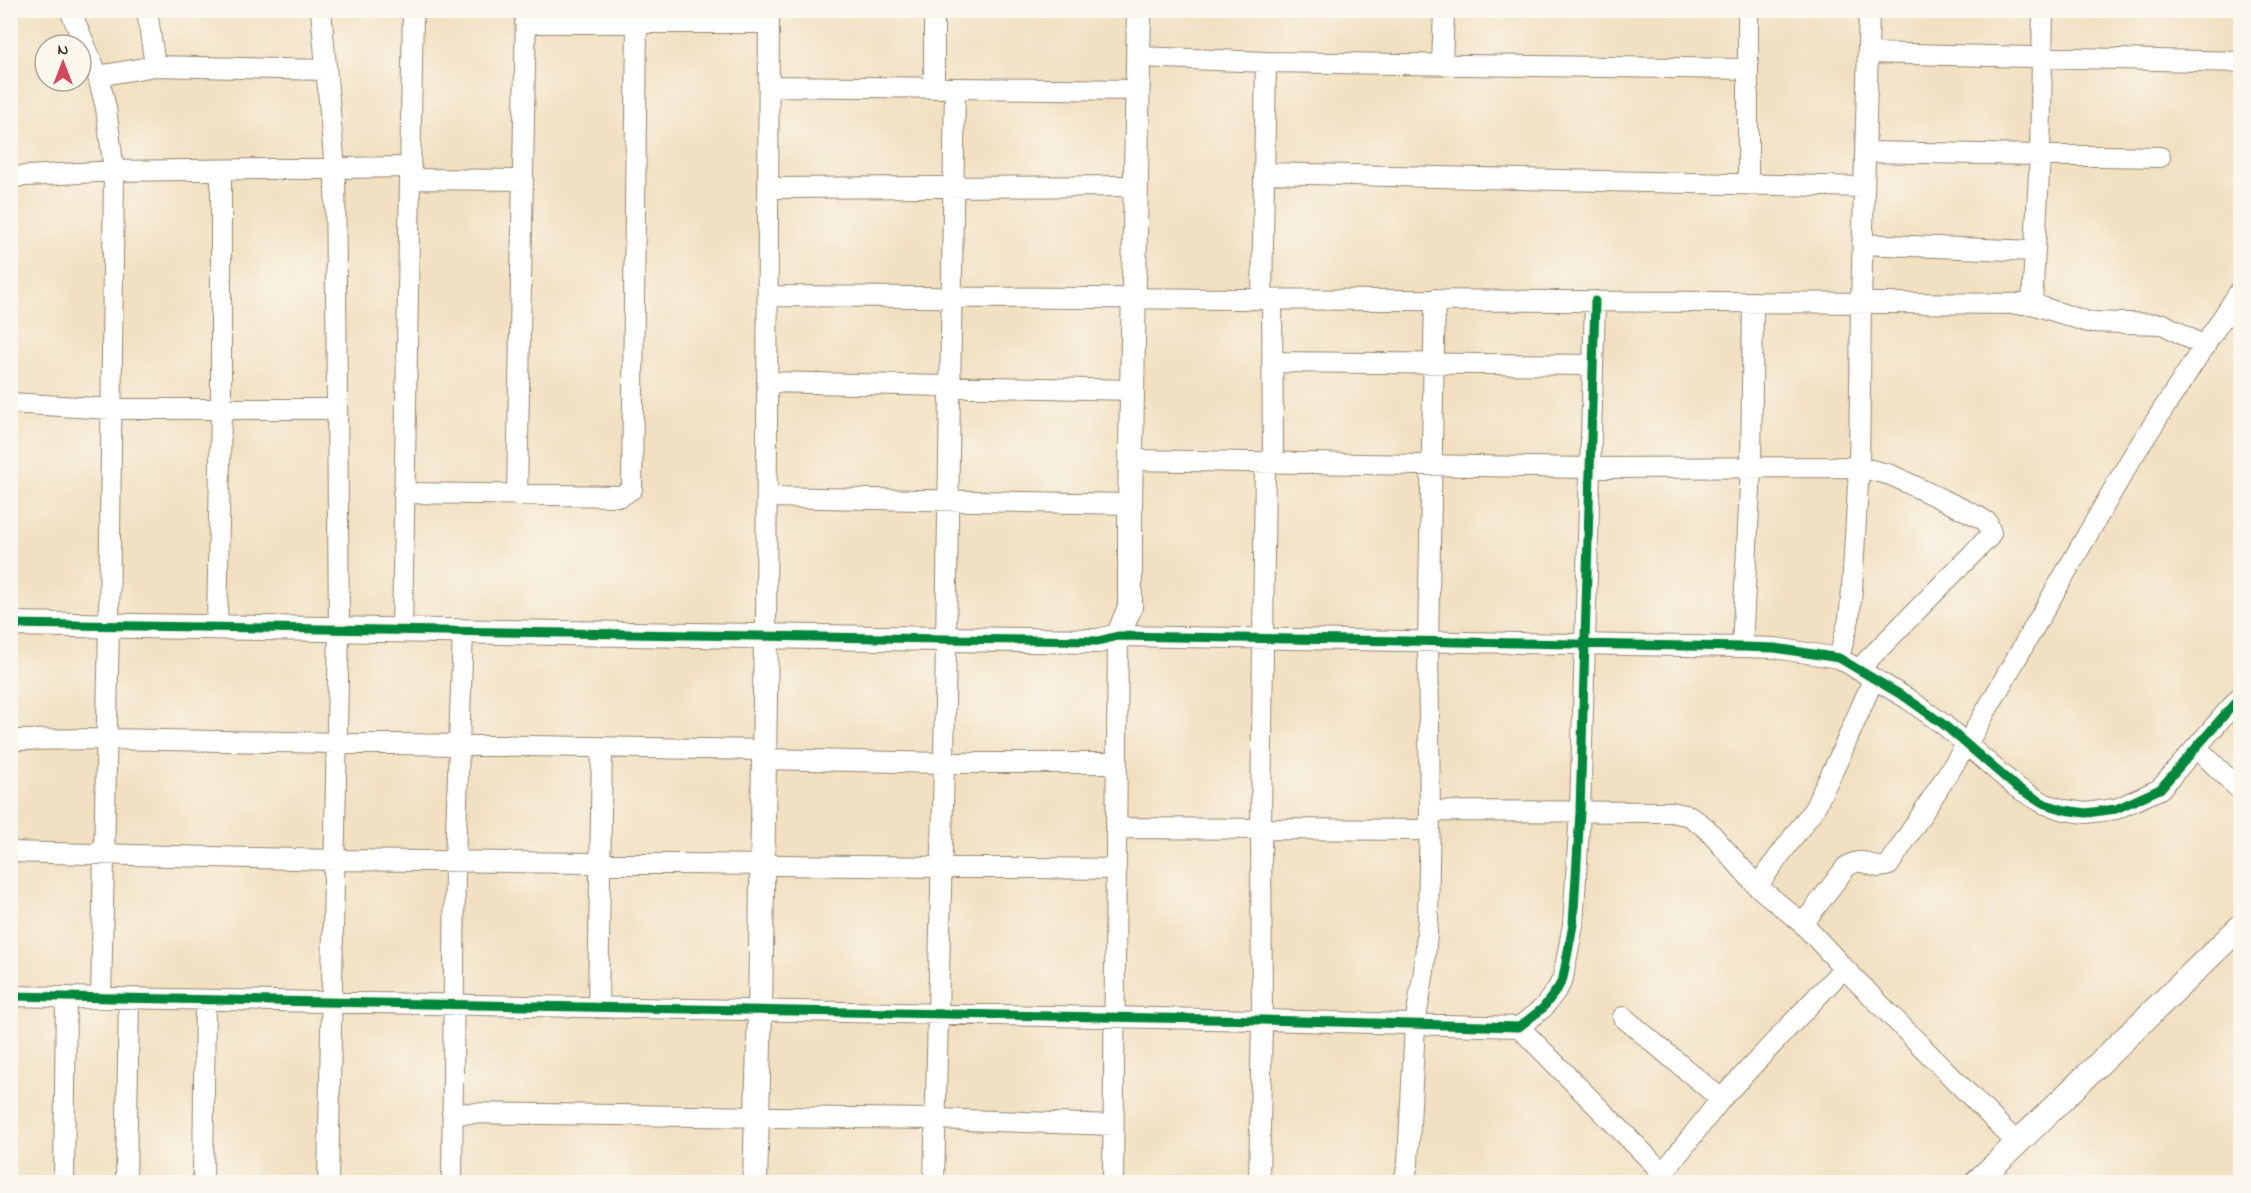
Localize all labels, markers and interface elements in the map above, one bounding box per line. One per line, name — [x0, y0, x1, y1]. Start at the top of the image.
north arrow — [33, 33, 93, 93]
text: N — [58, 38, 69, 62]

